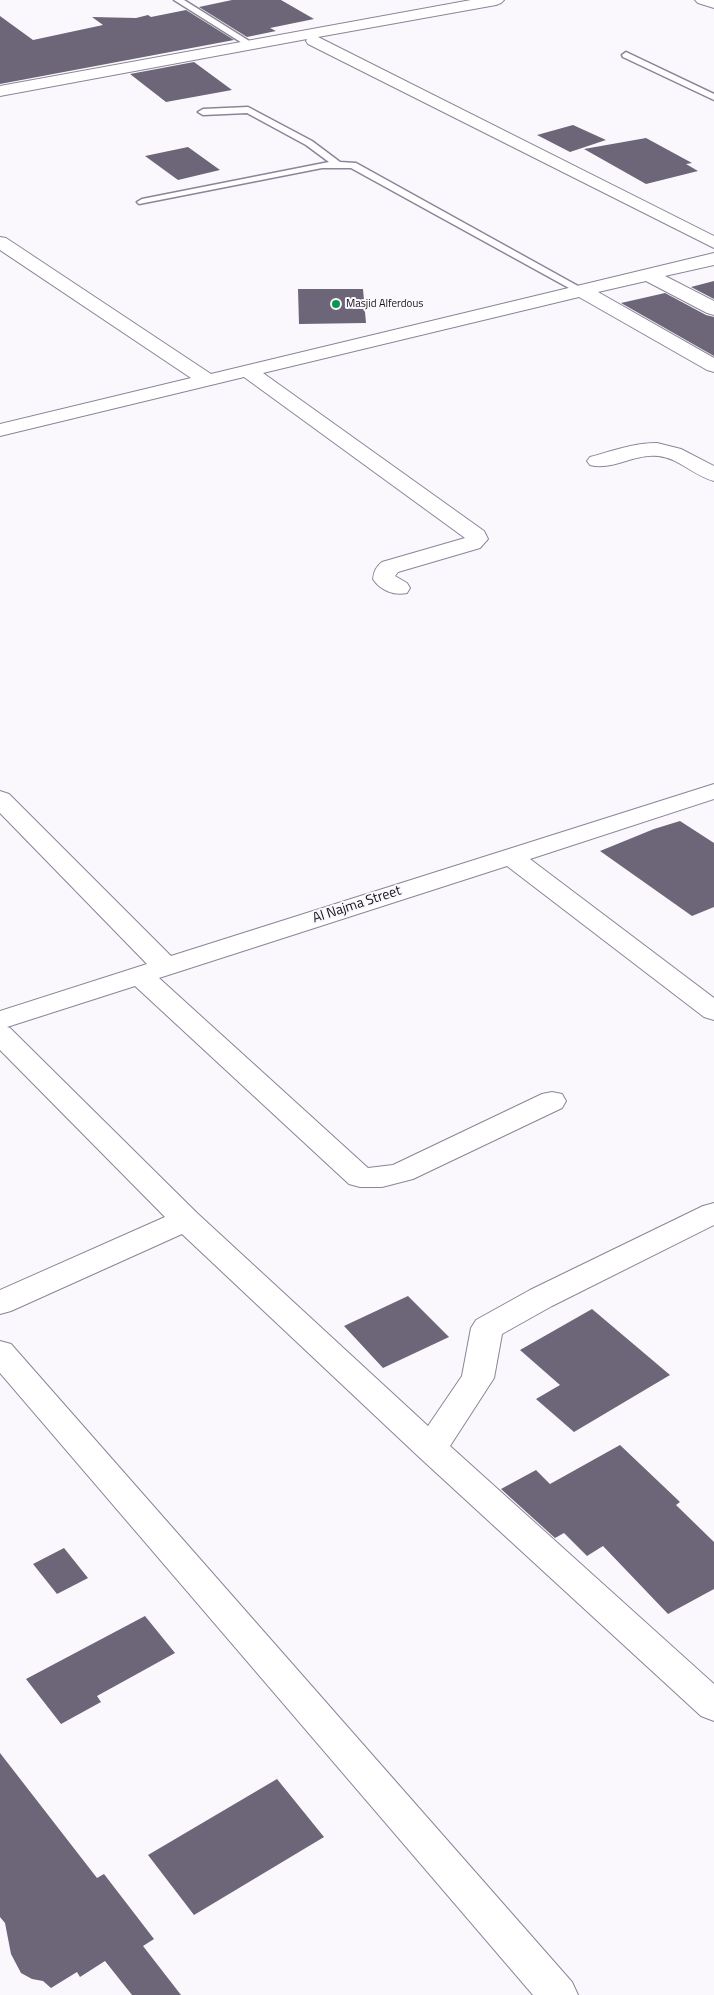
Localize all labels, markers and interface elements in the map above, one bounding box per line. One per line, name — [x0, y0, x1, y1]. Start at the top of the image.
place label: Masjid Alferdous — [346, 297, 423, 311]
marker: Masjid Alferdous — [330, 298, 342, 310]
street label: Al Najma Street — [311, 883, 403, 927]

